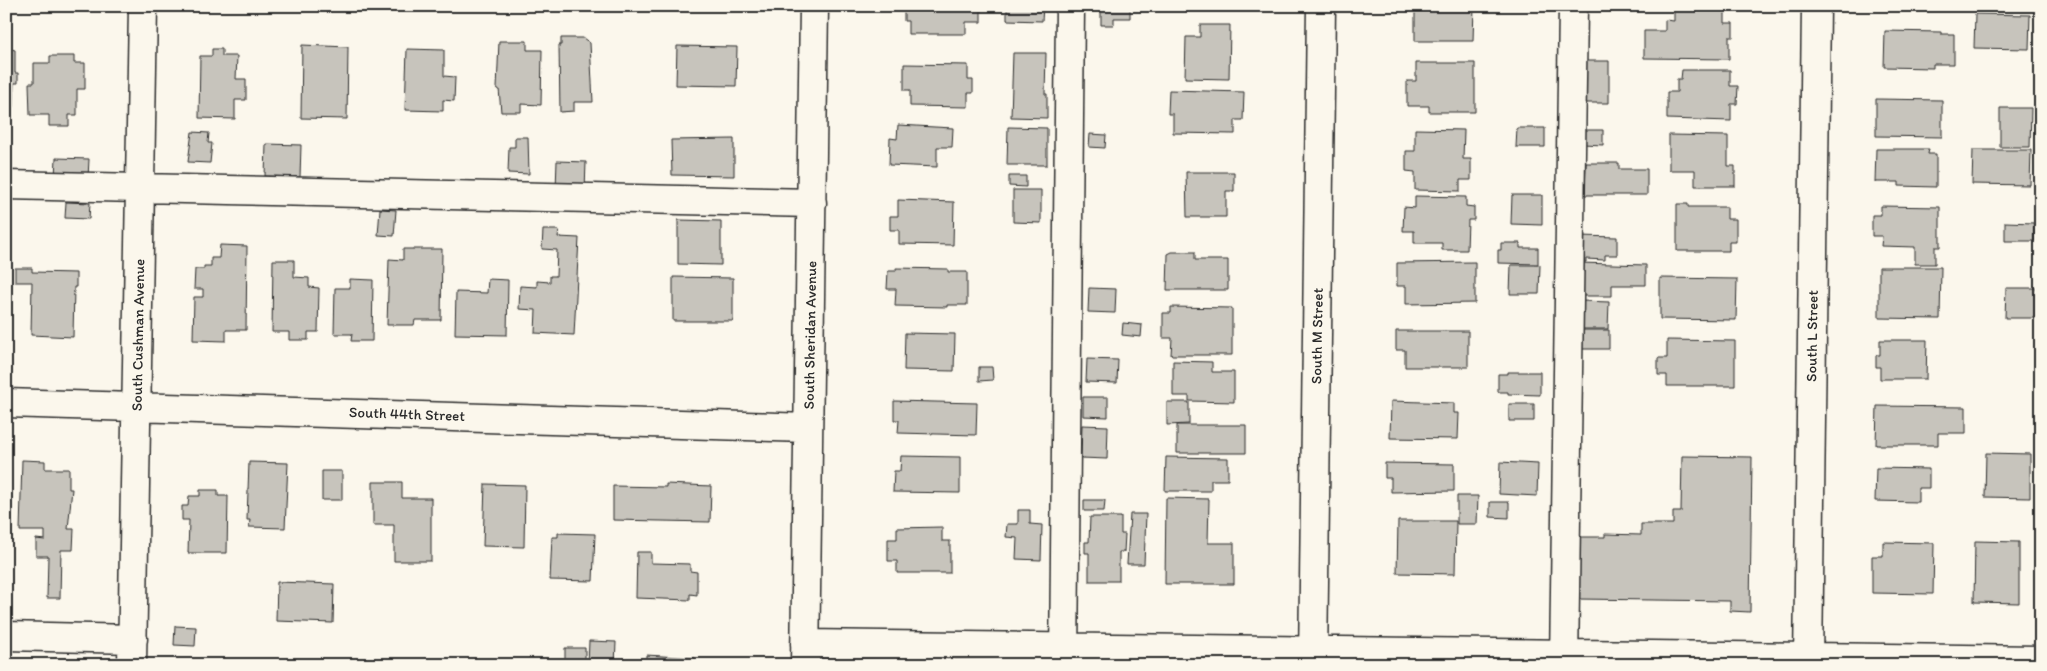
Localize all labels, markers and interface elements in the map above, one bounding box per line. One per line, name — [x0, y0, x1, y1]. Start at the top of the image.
street label: South Cushman Avenue — [128, 259, 148, 411]
street label: South Sheridan Avenue — [800, 261, 820, 409]
street label: South M Street — [1307, 287, 1327, 384]
street label: South L Street — [1802, 290, 1822, 382]
street label: South 44th Street — [349, 403, 466, 425]

